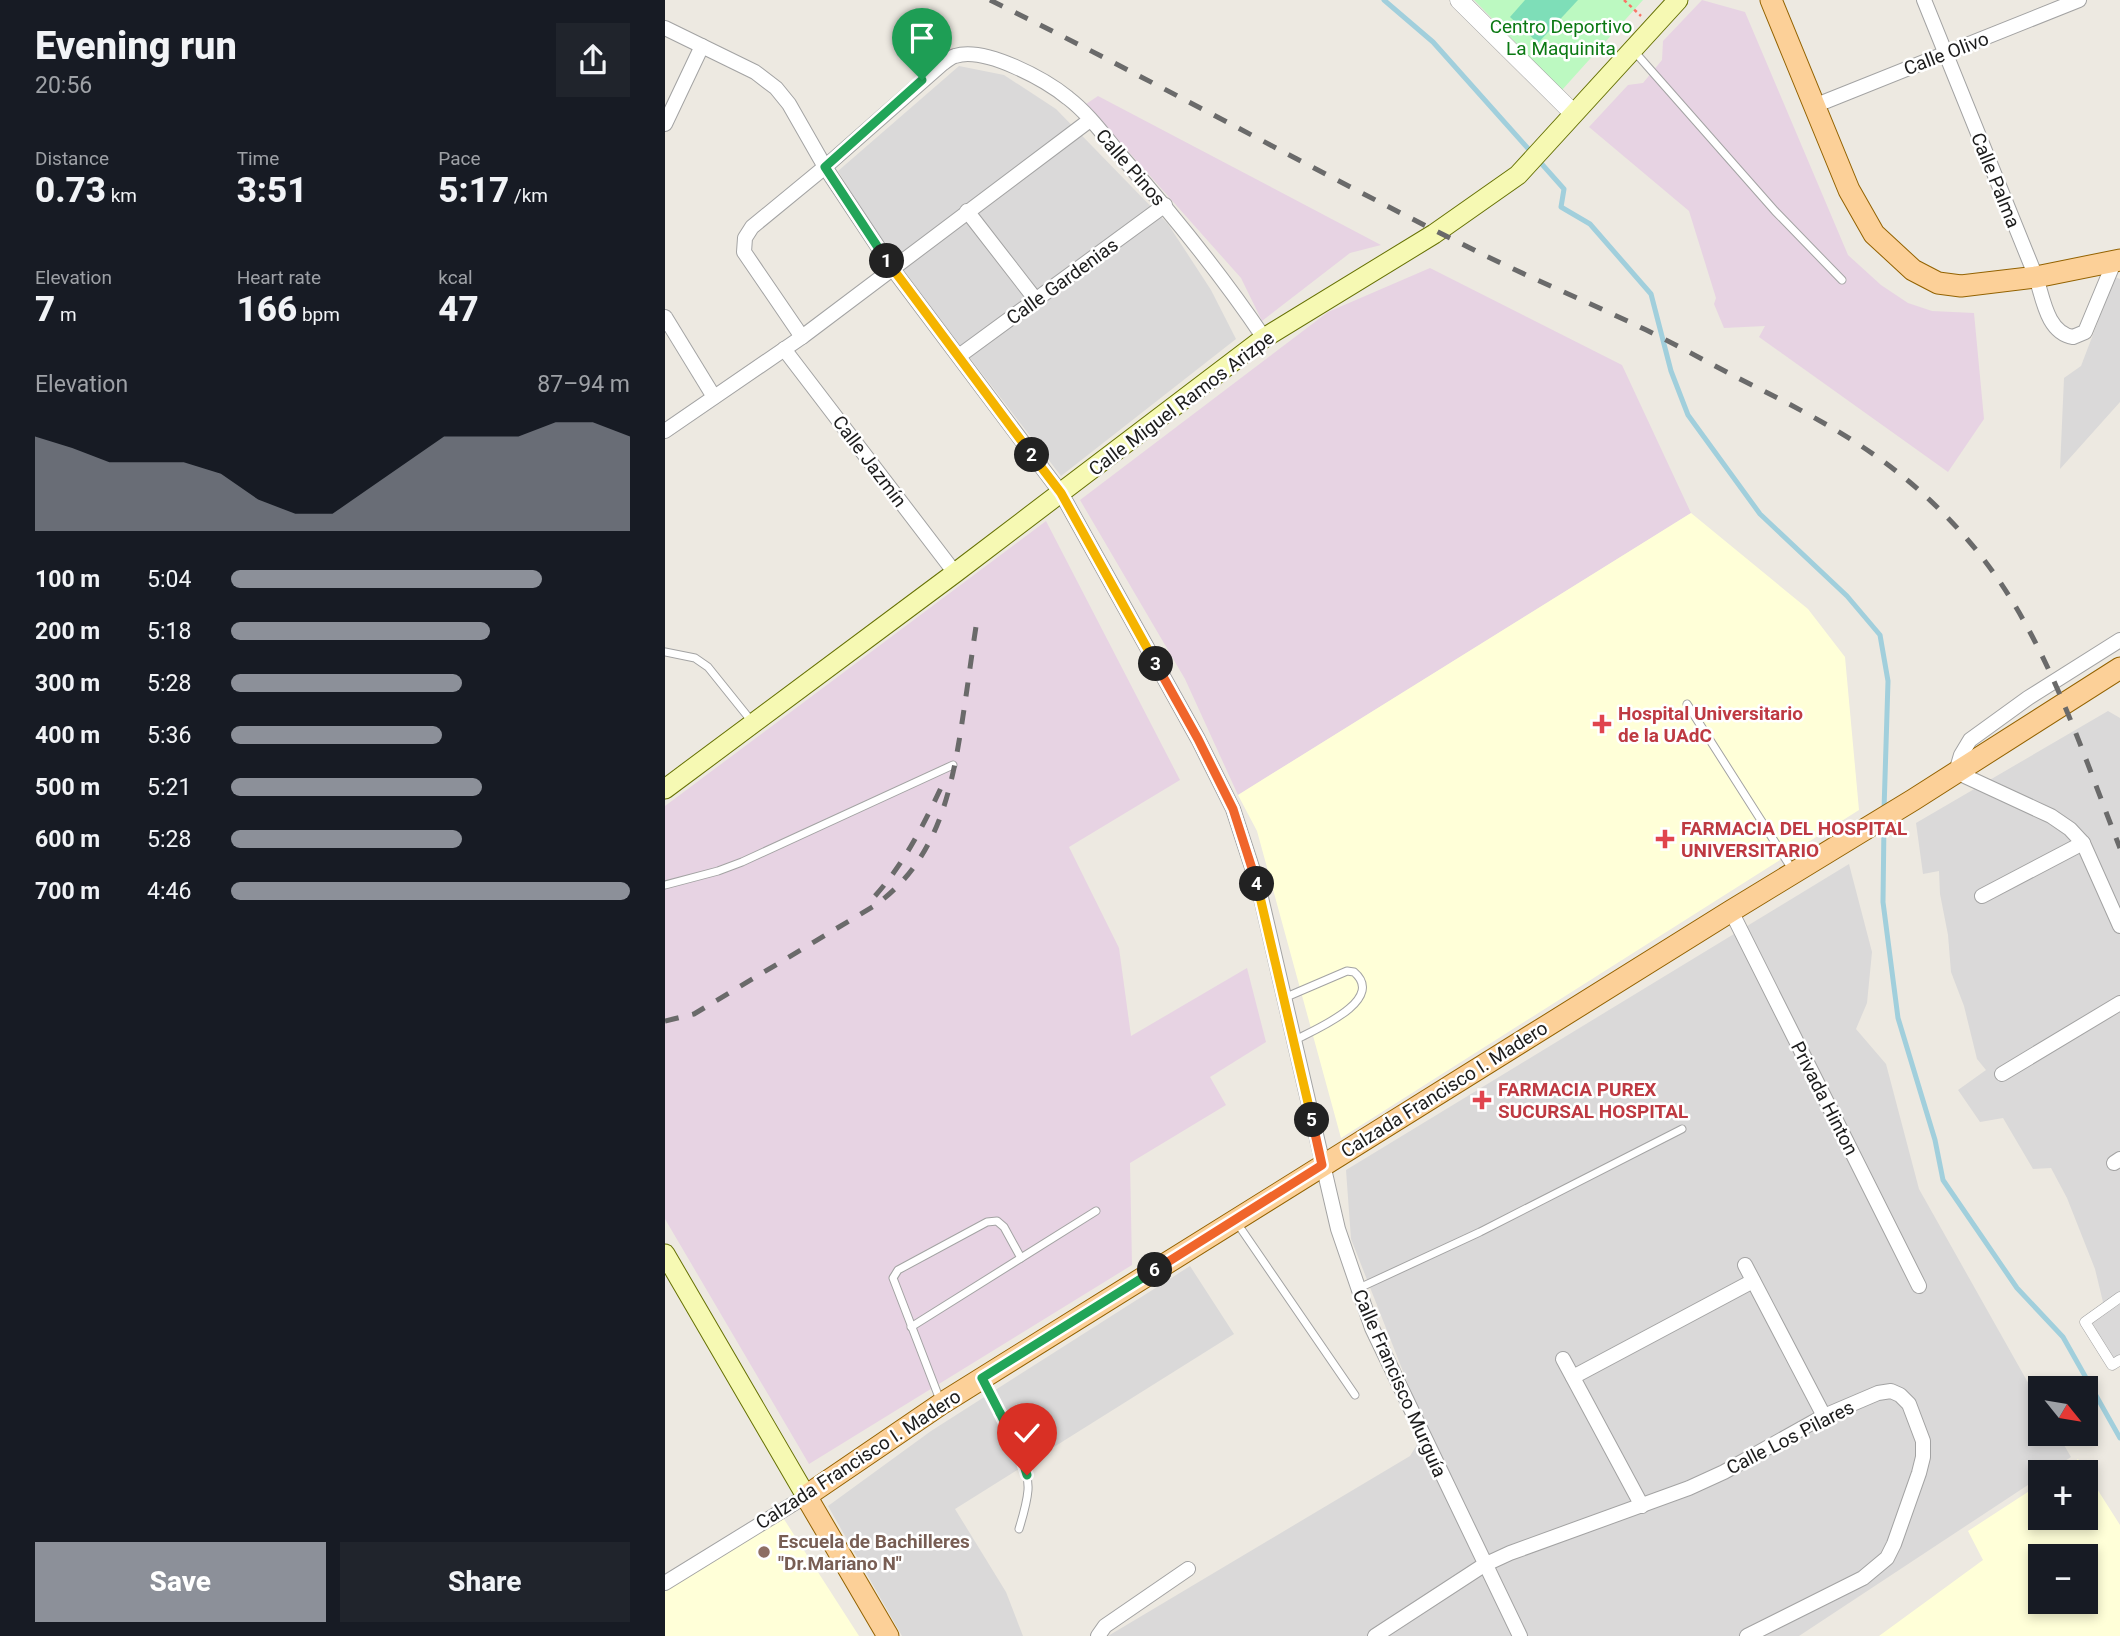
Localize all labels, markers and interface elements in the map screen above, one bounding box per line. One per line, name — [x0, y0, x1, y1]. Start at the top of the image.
pin — [892, 8, 952, 80]
park label: Centro Deportivo La Maquinita — [1490, 15, 1632, 60]
icon: arrive — [903, 19, 941, 57]
button: share — [556, 23, 630, 97]
text: Evening run — [35, 24, 237, 68]
street label: Calle Olivo — [1901, 27, 1992, 80]
text: 20:56 — [35, 72, 92, 99]
street label: Calle Pinos — [1091, 124, 1170, 211]
street label: Calle Palma — [1966, 129, 2025, 231]
text: Distance — [35, 147, 109, 170]
text: Time — [237, 147, 279, 170]
text: Pace — [438, 147, 481, 170]
text: 0.73 — [35, 170, 106, 211]
text: 3:51 — [237, 170, 307, 211]
text: 5:17 — [438, 170, 509, 211]
text: km — [106, 184, 137, 207]
text: /km — [509, 184, 548, 207]
street label: Calle Gardenias — [1002, 233, 1123, 330]
pin: 1 — [869, 244, 905, 278]
text: 1 — [881, 249, 892, 272]
text: Elevation — [35, 266, 112, 289]
text: Heart rate — [237, 266, 321, 289]
text: kcal — [438, 266, 473, 289]
text: 7 — [35, 289, 55, 330]
text: 166 — [237, 289, 297, 330]
text: 47 — [438, 289, 479, 330]
text: m — [55, 303, 77, 326]
text: bpm — [297, 303, 340, 326]
street label: Calle Miguel Ramos Arizpe — [1084, 326, 1279, 481]
text: Elevation — [35, 371, 128, 398]
text: 87–94 m — [537, 371, 630, 398]
street label: Calle Jazmín — [828, 411, 912, 512]
pin: 2 — [1015, 438, 1049, 472]
text: 2 — [1026, 443, 1037, 466]
text: 100 m — [35, 566, 100, 593]
text: 5:04 — [147, 566, 191, 593]
text: 200 m — [35, 618, 100, 645]
text: 5:18 — [147, 618, 191, 645]
pin: 3 — [1139, 646, 1173, 682]
text: 3 — [1150, 652, 1161, 675]
text: 300 m — [35, 670, 100, 697]
text: 5:28 — [147, 670, 191, 697]
place label: Hospital Universitario de la UAdC — [1618, 702, 1803, 747]
marker: Hospital Universitario de la UAdC — [1592, 714, 1612, 734]
text: 400 m — [35, 722, 100, 749]
text: 5:36 — [147, 722, 191, 749]
text: 500 m — [35, 774, 100, 801]
text: 5:21 — [147, 774, 191, 801]
place label: FARMACIA DEL HOSPITAL UNIVERSITARIO — [1681, 817, 1907, 862]
text: 600 m — [35, 826, 100, 853]
text: 5:28 — [147, 826, 191, 853]
marker: FARMACIA DEL HOSPITAL UNIVERSITARIO — [1655, 829, 1675, 849]
pin: 4 — [1239, 866, 1275, 902]
text: 4 — [1251, 872, 1262, 895]
text: 700 m — [35, 878, 100, 905]
text: 4:46 — [147, 878, 191, 905]
street label: Calzada Francisco I. Madero — [1337, 1016, 1552, 1163]
street label: Privada Hinton — [1786, 1038, 1863, 1159]
place label: FARMACIA PUREX SUCURSAL HOSPITAL — [1498, 1078, 1688, 1123]
marker: FARMACIA PUREX SUCURSAL HOSPITAL — [1472, 1090, 1492, 1110]
pin: 5 — [1295, 1102, 1329, 1138]
text: 5 — [1306, 1108, 1317, 1131]
pin: 6 — [1137, 1252, 1173, 1288]
text: 6 — [1149, 1258, 1160, 1281]
street label: Calle Francisco Murguía — [1348, 1286, 1451, 1481]
north arrow — [2028, 1376, 2098, 1446]
map controls — [2028, 1376, 2098, 1614]
street label: Calzada Francisco I. Madero — [752, 1385, 965, 1534]
street label: Calle Los Pilares — [1723, 1395, 1858, 1479]
pin — [997, 1403, 1057, 1475]
icon: check — [1008, 1414, 1046, 1452]
button: + — [2028, 1460, 2098, 1530]
place label: Escuela de Bachilleres "Dr.Mariano N" — [778, 1530, 970, 1575]
button: Save — [35, 1542, 326, 1622]
button: Share — [340, 1542, 630, 1622]
marker: Escuela de Bachilleres "Dr.Mariano N" — [756, 1544, 772, 1560]
button: − — [2028, 1544, 2098, 1614]

